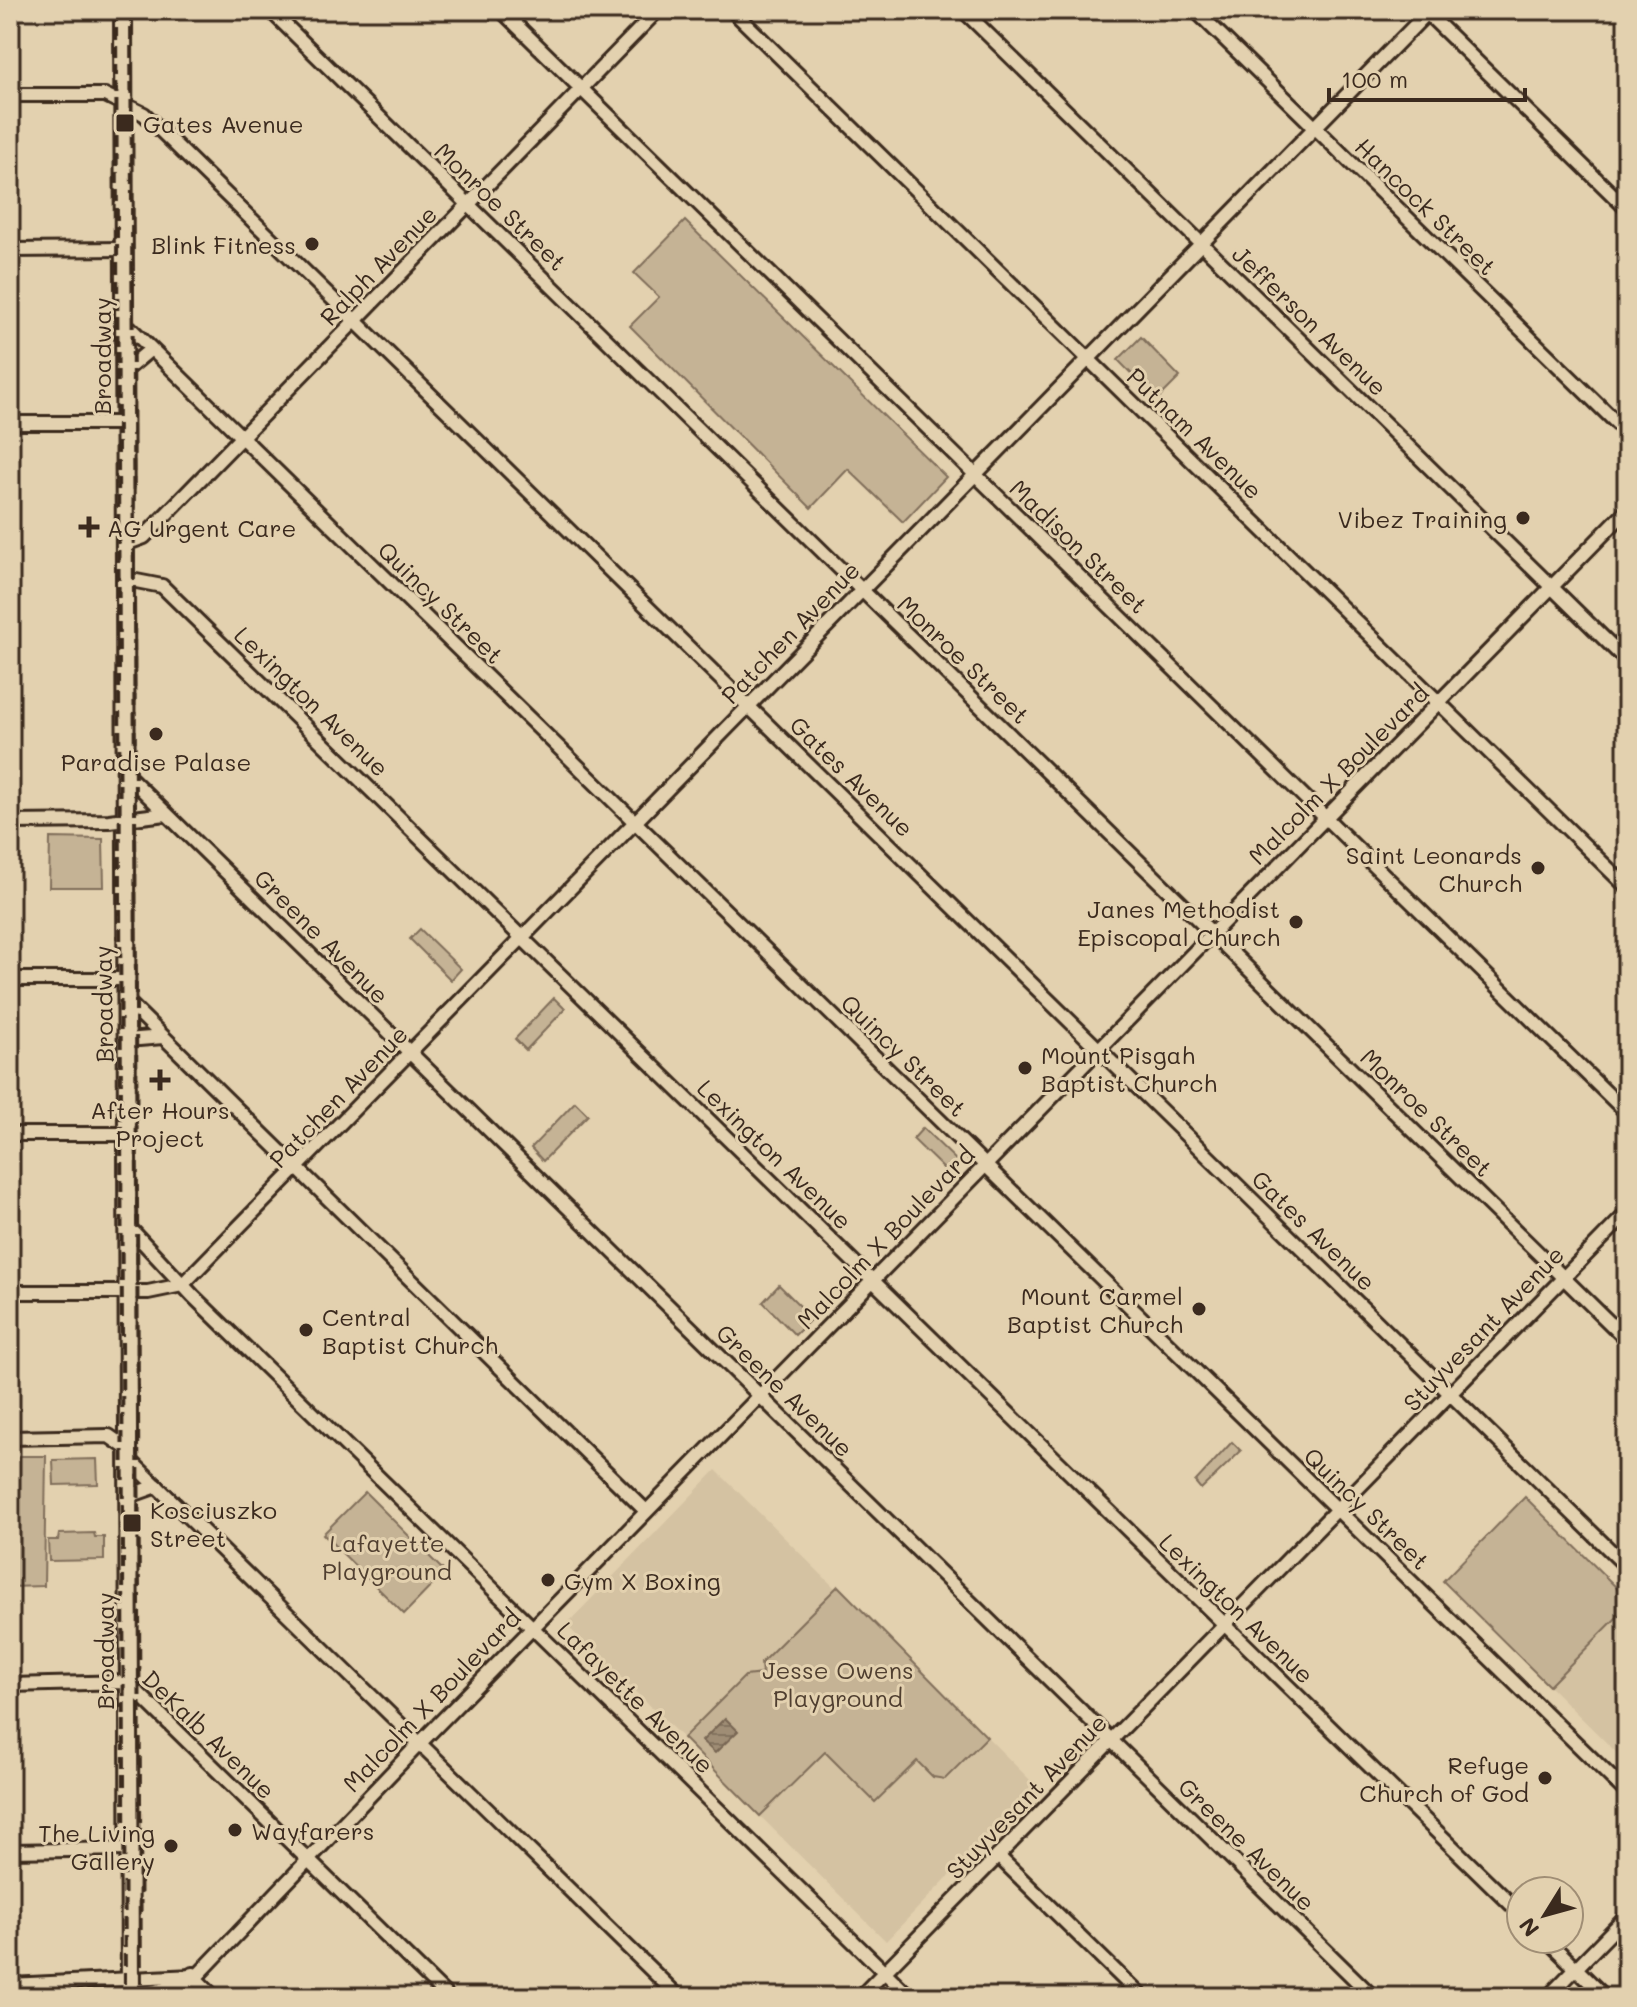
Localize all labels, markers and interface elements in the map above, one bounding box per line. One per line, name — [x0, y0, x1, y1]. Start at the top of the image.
scale bar — [1329, 52, 1525, 102]
text: 100 m — [1341, 63, 1408, 94]
place label: Gates Avenue — [143, 108, 304, 139]
marker: Gates Avenue — [114, 112, 136, 134]
street label: Hancock Street — [1349, 131, 1503, 281]
street label: Monroe Street — [428, 135, 574, 277]
street label: Ralph Avenue — [313, 198, 443, 332]
place label: Blink Fitness — [151, 229, 296, 260]
marker: Blink Fitness — [303, 235, 321, 253]
street label: Jefferson Avenue — [1226, 238, 1394, 402]
street label: Broadway — [86, 297, 117, 415]
street label: Putnam Avenue — [1121, 361, 1269, 505]
street label: Madison Street — [1004, 472, 1154, 620]
place label: Vibez Training — [1337, 503, 1507, 534]
marker: Vibez Training — [1514, 509, 1532, 527]
place label: AG Urgent Care — [107, 512, 296, 543]
marker: AG Urgent Care — [78, 516, 100, 538]
street label: Quincy Street — [372, 534, 510, 670]
street label: Patchen Avenue — [714, 554, 866, 710]
street label: Monroe Street — [891, 588, 1037, 730]
street label: Lexington Avenue — [228, 619, 396, 783]
street label: Malcolm X Boulevard — [1241, 677, 1435, 871]
street label: Gates Avenue — [783, 709, 921, 843]
marker: Paradise Palase — [147, 725, 165, 743]
place label: Paradise Palase — [61, 746, 251, 777]
place label: Saint Leonards Church — [1346, 839, 1522, 898]
marker: Saint Leonards Church — [1529, 859, 1547, 877]
street label: Greene Avenue — [248, 862, 396, 1010]
place label: Janes Methodist Episcopal Church — [1077, 893, 1280, 952]
marker: Janes Methodist Episcopal Church — [1287, 913, 1305, 931]
street label: Broadway — [86, 945, 120, 1063]
street label: Quincy Street — [835, 987, 973, 1123]
street label: Patchen Avenue — [262, 1018, 414, 1174]
place label: Mount Pisgah Baptist Church — [1041, 1039, 1217, 1098]
street label: Monroe Street — [1354, 1041, 1500, 1183]
marker: Mount Pisgah Baptist Church — [1016, 1059, 1034, 1077]
marker: After Hours Project — [149, 1069, 171, 1091]
street label: Lexington Avenue — [691, 1072, 859, 1236]
place label: After Hours Project — [90, 1094, 230, 1153]
street label: Malcolm X Boulevard — [789, 1139, 981, 1335]
street label: Gates Avenue — [1245, 1163, 1383, 1297]
street label: Stuyvesant Avenue — [1396, 1239, 1570, 1417]
place label: Mount Carmel Baptist Church — [1007, 1280, 1183, 1339]
marker: Mount Carmel Baptist Church — [1190, 1300, 1208, 1318]
place label: Central Baptist Church — [322, 1301, 498, 1360]
street label: Greene Avenue — [710, 1317, 860, 1463]
marker: Central Baptist Church — [297, 1321, 315, 1339]
street label: Quincy Street — [1298, 1440, 1436, 1576]
place label: Kosciuszko Street — [150, 1494, 277, 1553]
marker: Kosciuszko Street — [121, 1512, 143, 1534]
street label: Lexington Avenue — [1153, 1526, 1321, 1690]
park label: Lafayette Playground — [322, 1527, 452, 1586]
place label: Gym X Boxing — [564, 1565, 721, 1596]
marker: Gym X Boxing — [539, 1571, 557, 1589]
street label: Broadway — [89, 1592, 120, 1710]
street label: Malcolm X Boulevard — [335, 1602, 527, 1798]
street label: Lafayette Avenue — [551, 1614, 721, 1780]
park label: Jesse Owens Playground — [762, 1654, 914, 1713]
street label: DeKalb Avenue — [136, 1663, 282, 1805]
street label: Stuyvesant Avenue — [939, 1707, 1113, 1885]
place label: Refuge Church of God — [1359, 1749, 1529, 1808]
marker: Refuge Church of God — [1536, 1769, 1554, 1787]
street label: Greene Avenue — [1172, 1771, 1322, 1917]
place label: Wayfarers — [251, 1815, 374, 1846]
place label: The Living Gallery — [38, 1817, 155, 1876]
marker: Wayfarers — [226, 1821, 244, 1839]
marker: The Living Gallery — [162, 1837, 180, 1855]
north arrow — [1505, 1875, 1585, 1955]
text: N — [1512, 1912, 1545, 1943]

